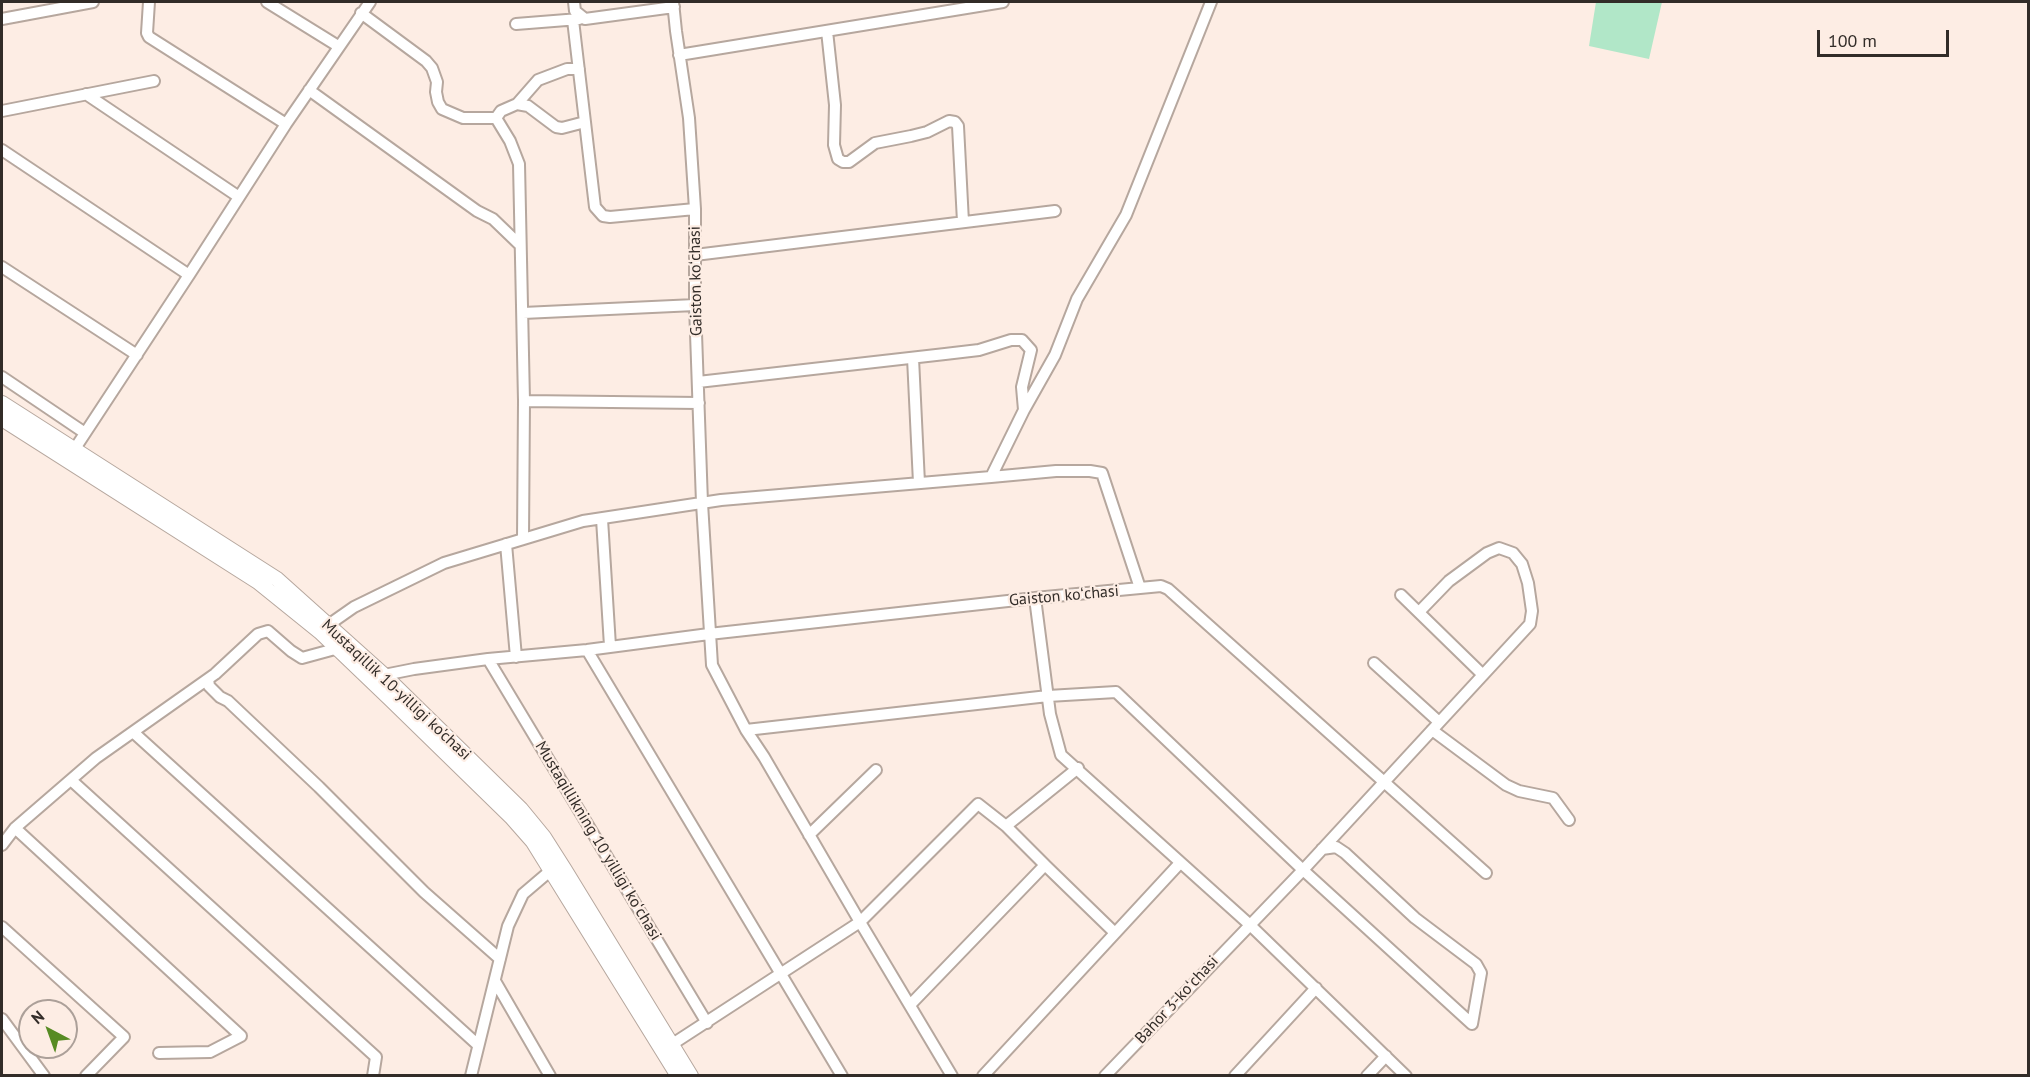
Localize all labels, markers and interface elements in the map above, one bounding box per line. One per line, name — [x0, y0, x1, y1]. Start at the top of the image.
scale bar — [1820, 18, 1952, 56]
text: 100 m — [1828, 29, 1877, 52]
street label: Gaiston koʻchasi — [685, 226, 707, 336]
street label: Gaiston koʻchasi — [1008, 582, 1120, 610]
street label: Mustaqillik 10-yilligi ko'chasi — [317, 616, 475, 764]
street label: Mustaqillikning 10 yilligi koʻchasi — [531, 738, 665, 944]
street label: Bahor 3-koʻchasi — [1131, 952, 1223, 1048]
north arrow — [18, 999, 78, 1059]
text: N — [27, 1006, 48, 1028]

